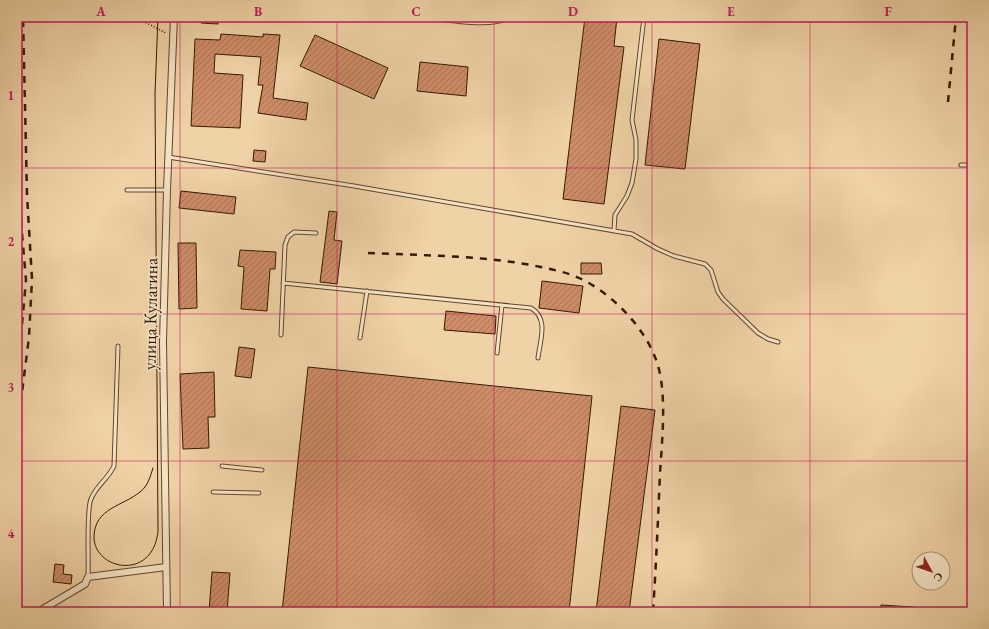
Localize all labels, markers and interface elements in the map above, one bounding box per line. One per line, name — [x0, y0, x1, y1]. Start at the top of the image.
text: A — [95, 3, 106, 20]
text: B — [254, 3, 262, 20]
text: C — [411, 3, 421, 20]
text: D — [568, 3, 578, 20]
text: E — [727, 3, 735, 20]
text: F — [884, 3, 892, 20]
text: 1 — [8, 87, 15, 104]
text: 2 — [8, 233, 15, 250]
street label: улица Кулагина — [138, 257, 162, 370]
text: 3 — [8, 379, 15, 396]
text: 4 — [8, 525, 15, 542]
north arrow — [911, 551, 951, 591]
text: С — [931, 570, 947, 585]

